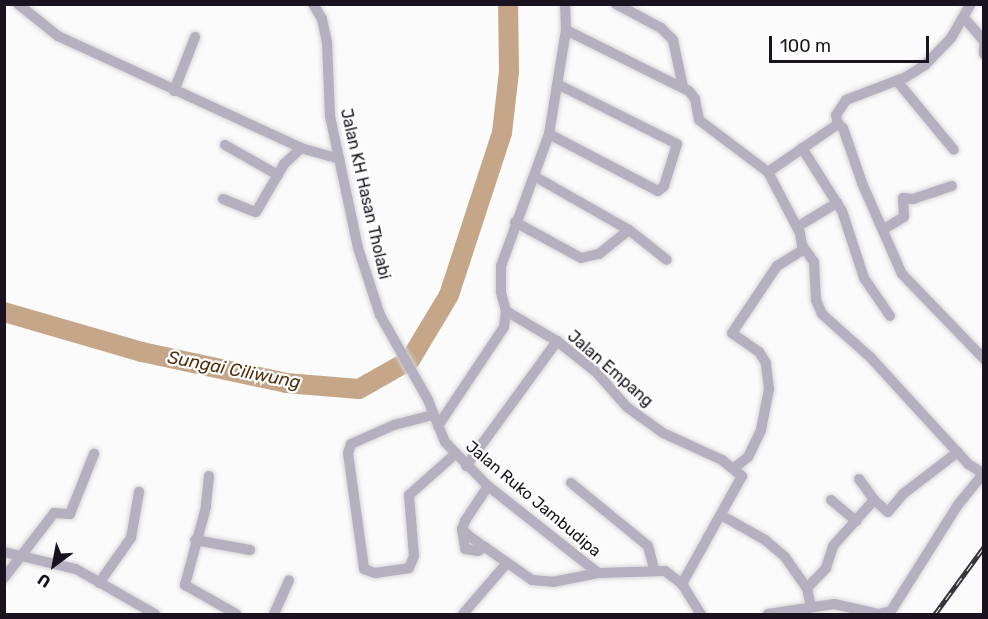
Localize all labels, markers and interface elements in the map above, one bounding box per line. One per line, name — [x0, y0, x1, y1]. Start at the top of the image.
scale bar — [772, 24, 932, 62]
text: 100 m — [780, 35, 831, 57]
street label: Jalan KH Hasan Tholabi — [336, 107, 394, 281]
street label: Jalan Empang — [563, 327, 657, 411]
water label: Sungai Ciliwung — [166, 347, 302, 393]
street label: Jalan Ruko Jambudipa — [462, 437, 604, 561]
north arrow — [24, 535, 84, 595]
text: U — [34, 570, 54, 592]

